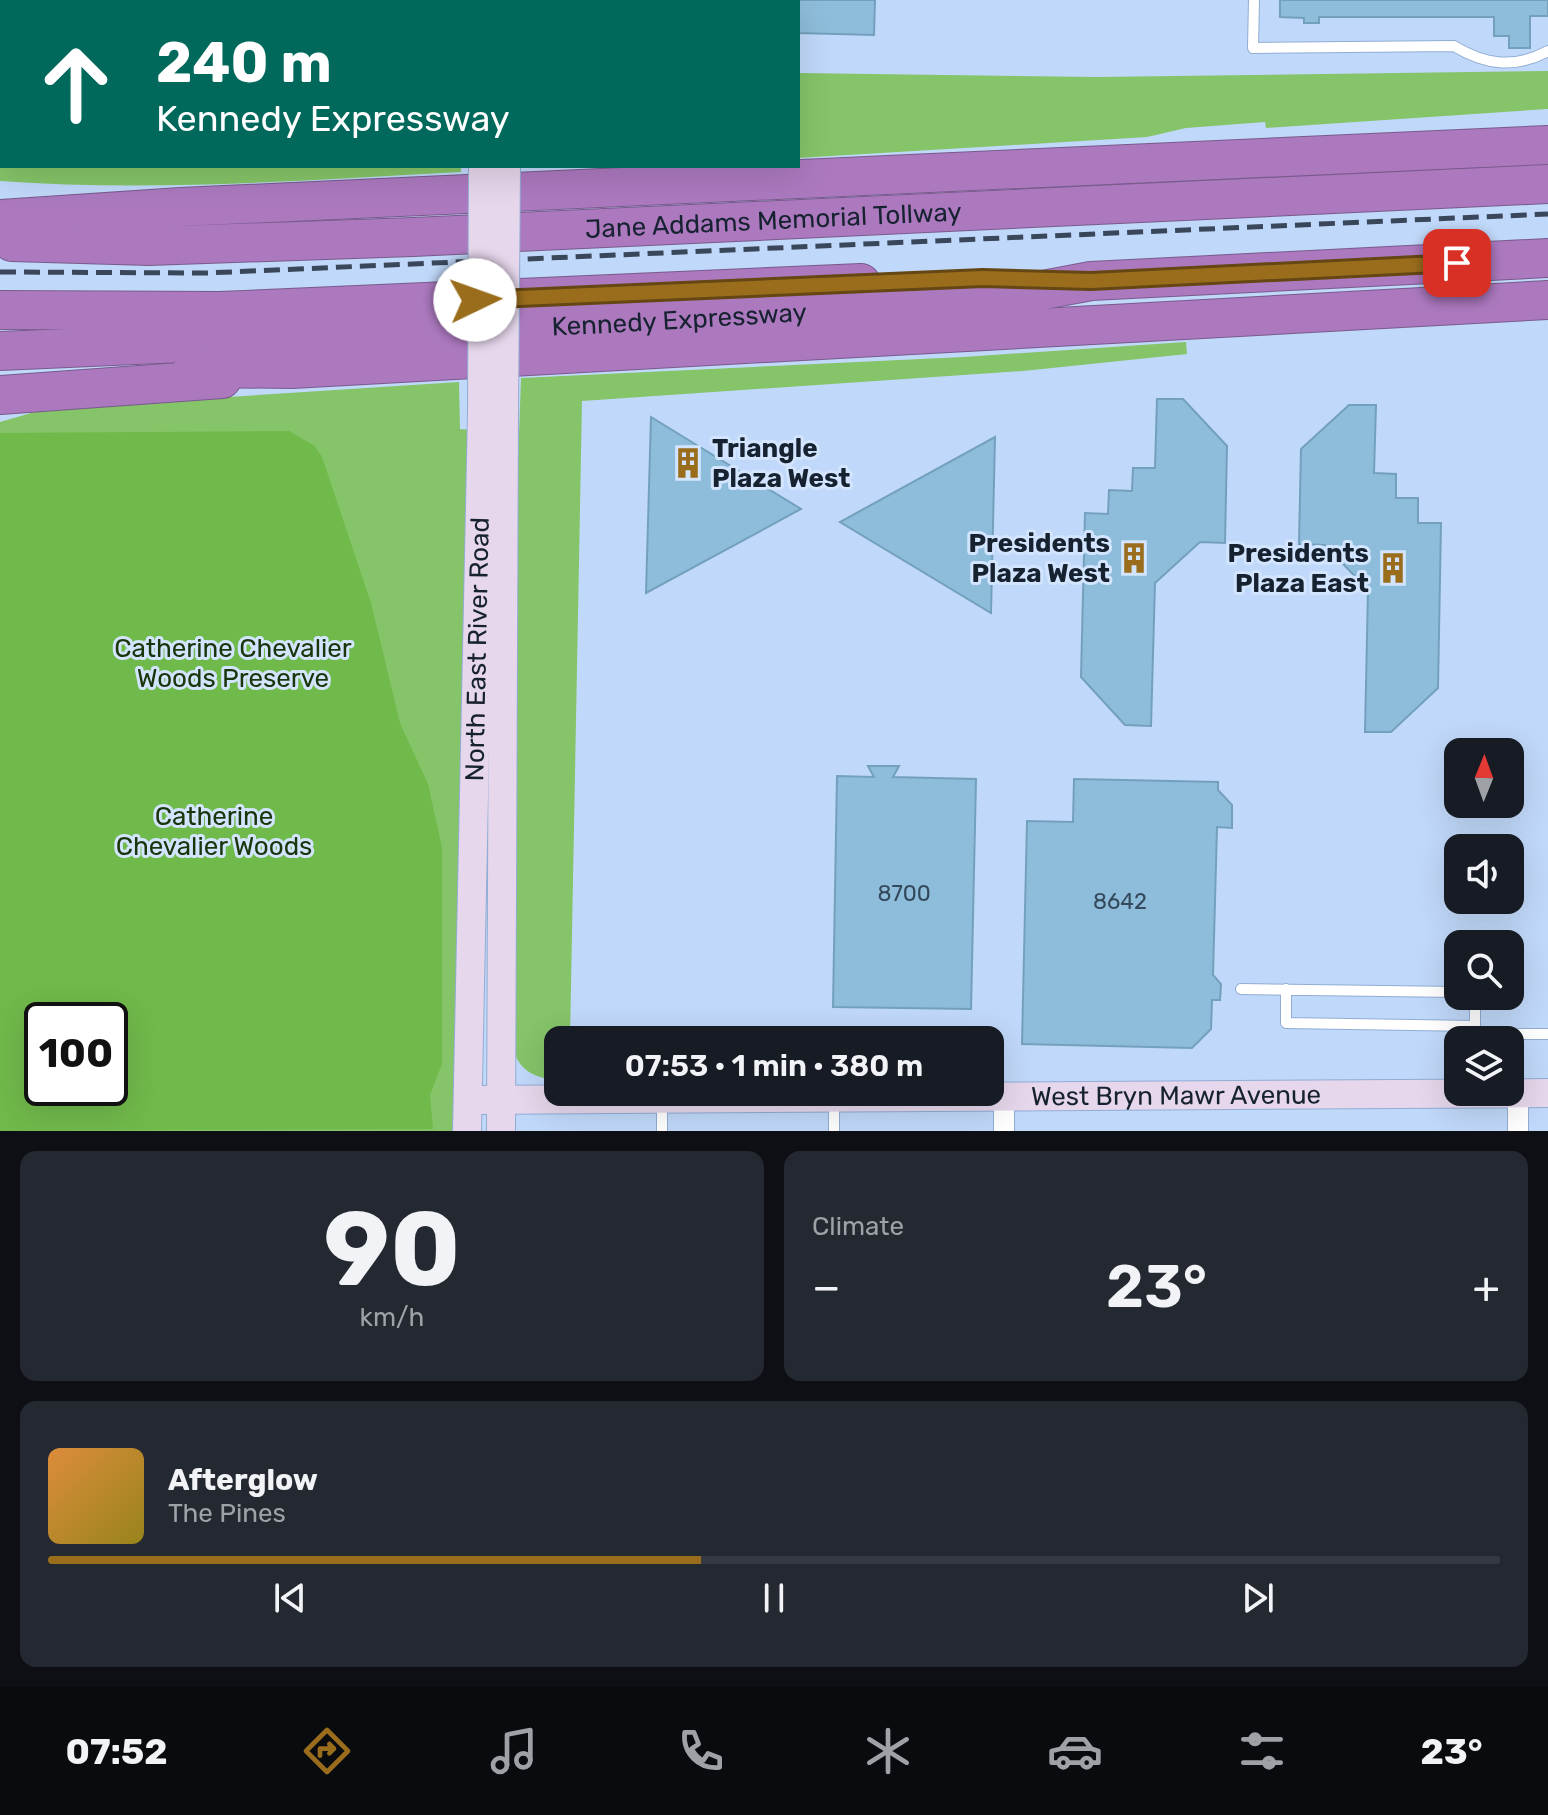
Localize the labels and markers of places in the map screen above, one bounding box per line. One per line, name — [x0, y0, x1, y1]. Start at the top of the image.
pin — [1423, 229, 1491, 297]
place label: Triangle Plaza West — [712, 433, 850, 494]
building icon: Triangle Plaza West — [671, 446, 705, 480]
place label: Presidents Plaza West — [969, 528, 1110, 589]
place label: Presidents Plaza East — [1228, 538, 1369, 599]
building icon: Presidents Plaza West — [1117, 541, 1151, 575]
building icon: Presidents Plaza East — [1376, 551, 1410, 585]

